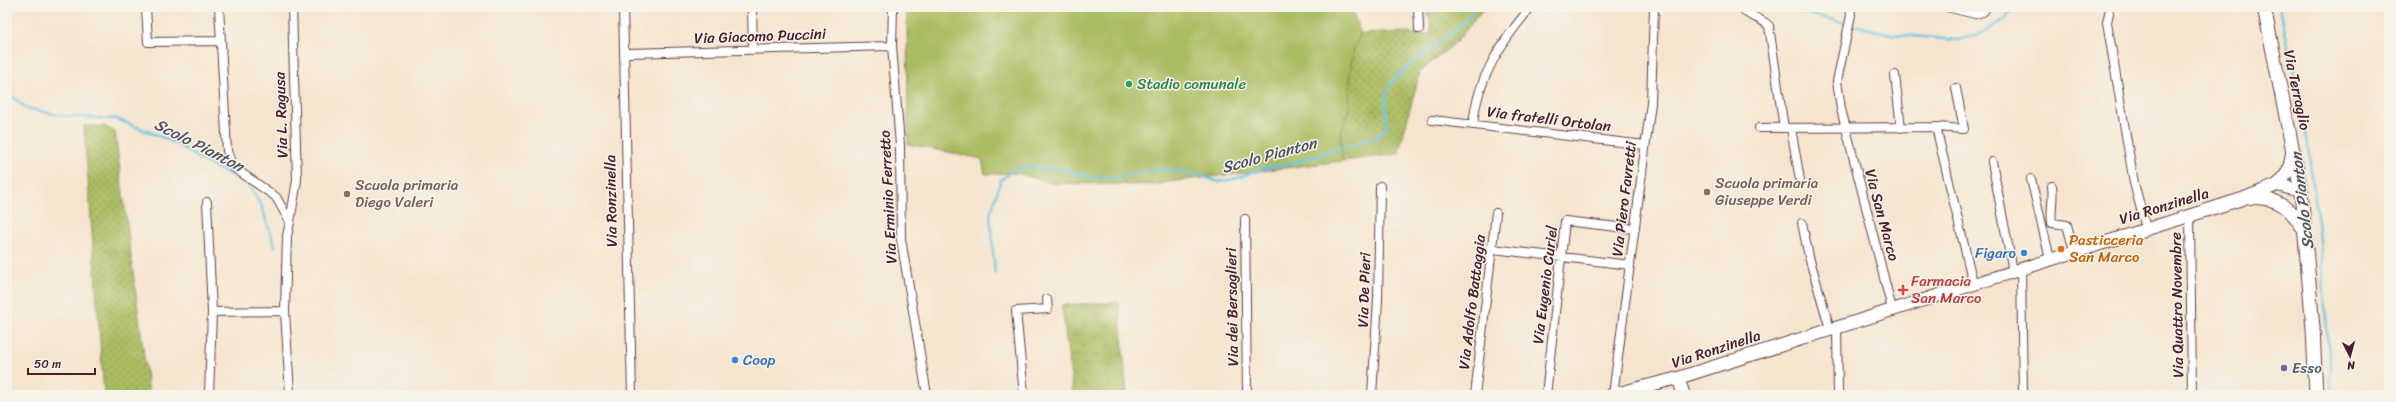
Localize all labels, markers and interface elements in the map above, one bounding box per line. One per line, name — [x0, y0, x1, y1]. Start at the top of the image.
street label: Via Giacomo Puccini — [694, 21, 827, 51]
street label: Via Terraglio — [2276, 47, 2318, 133]
street label: Via L. Ragusa — [266, 71, 295, 159]
place label: Stadio comunale — [1137, 71, 1246, 97]
marker: Stadio comunale — [1124, 79, 1134, 89]
street label: Via fratelli Ortolan — [1485, 98, 1613, 140]
water label: Scolo Pianton — [149, 110, 251, 181]
water label: Scolo Pianton — [1218, 128, 1322, 182]
street label: Via Erminio Ferretto — [871, 129, 904, 265]
street label: Via Piero Favretti — [1604, 139, 1644, 258]
water label: Scolo Pianton — [2281, 149, 2322, 251]
street label: Via Ronzinella — [597, 154, 625, 247]
street label: Via San Marco — [1857, 166, 1907, 264]
place label: Scuola primaria Giuseppe Verdi — [1715, 170, 1819, 213]
place label: Scuola primaria Diego Valeri — [355, 172, 459, 215]
street label: Via Ronzinella — [2116, 180, 2212, 232]
marker: Scuola primaria Giuseppe Verdi — [1702, 187, 1712, 197]
marker: Scuola primaria Diego Valeri — [342, 189, 352, 199]
street label: Via Eugenio Curiel — [1525, 224, 1565, 346]
place label: Pasticceria San Marco — [2069, 227, 2144, 270]
street label: Via Quattro Novembre — [2163, 232, 2191, 378]
street label: Via Adolfo Battaggia — [1451, 233, 1493, 371]
place label: Figaro — [1975, 240, 2017, 266]
marker: Pasticceria San Marco — [2056, 244, 2066, 254]
street label: Via dei Bersaglieri — [1218, 247, 1246, 367]
marker: Figaro — [2019, 248, 2029, 258]
street label: Via De Pieri — [1350, 251, 1378, 328]
place label: Farmacia San Marco — [1911, 268, 1982, 311]
marker: Farmacia San Marco — [1898, 285, 1908, 295]
street label: Via Ronzinella — [1668, 322, 1764, 376]
north arrow — [2330, 336, 2370, 376]
place label: Coop — [743, 347, 776, 373]
scale bar — [28, 350, 95, 376]
text: 50 m — [34, 353, 61, 375]
marker: Coop — [730, 355, 740, 365]
place label: Esso — [2292, 355, 2322, 381]
text: N — [2346, 355, 2357, 375]
marker: Esso — [2279, 363, 2289, 373]

